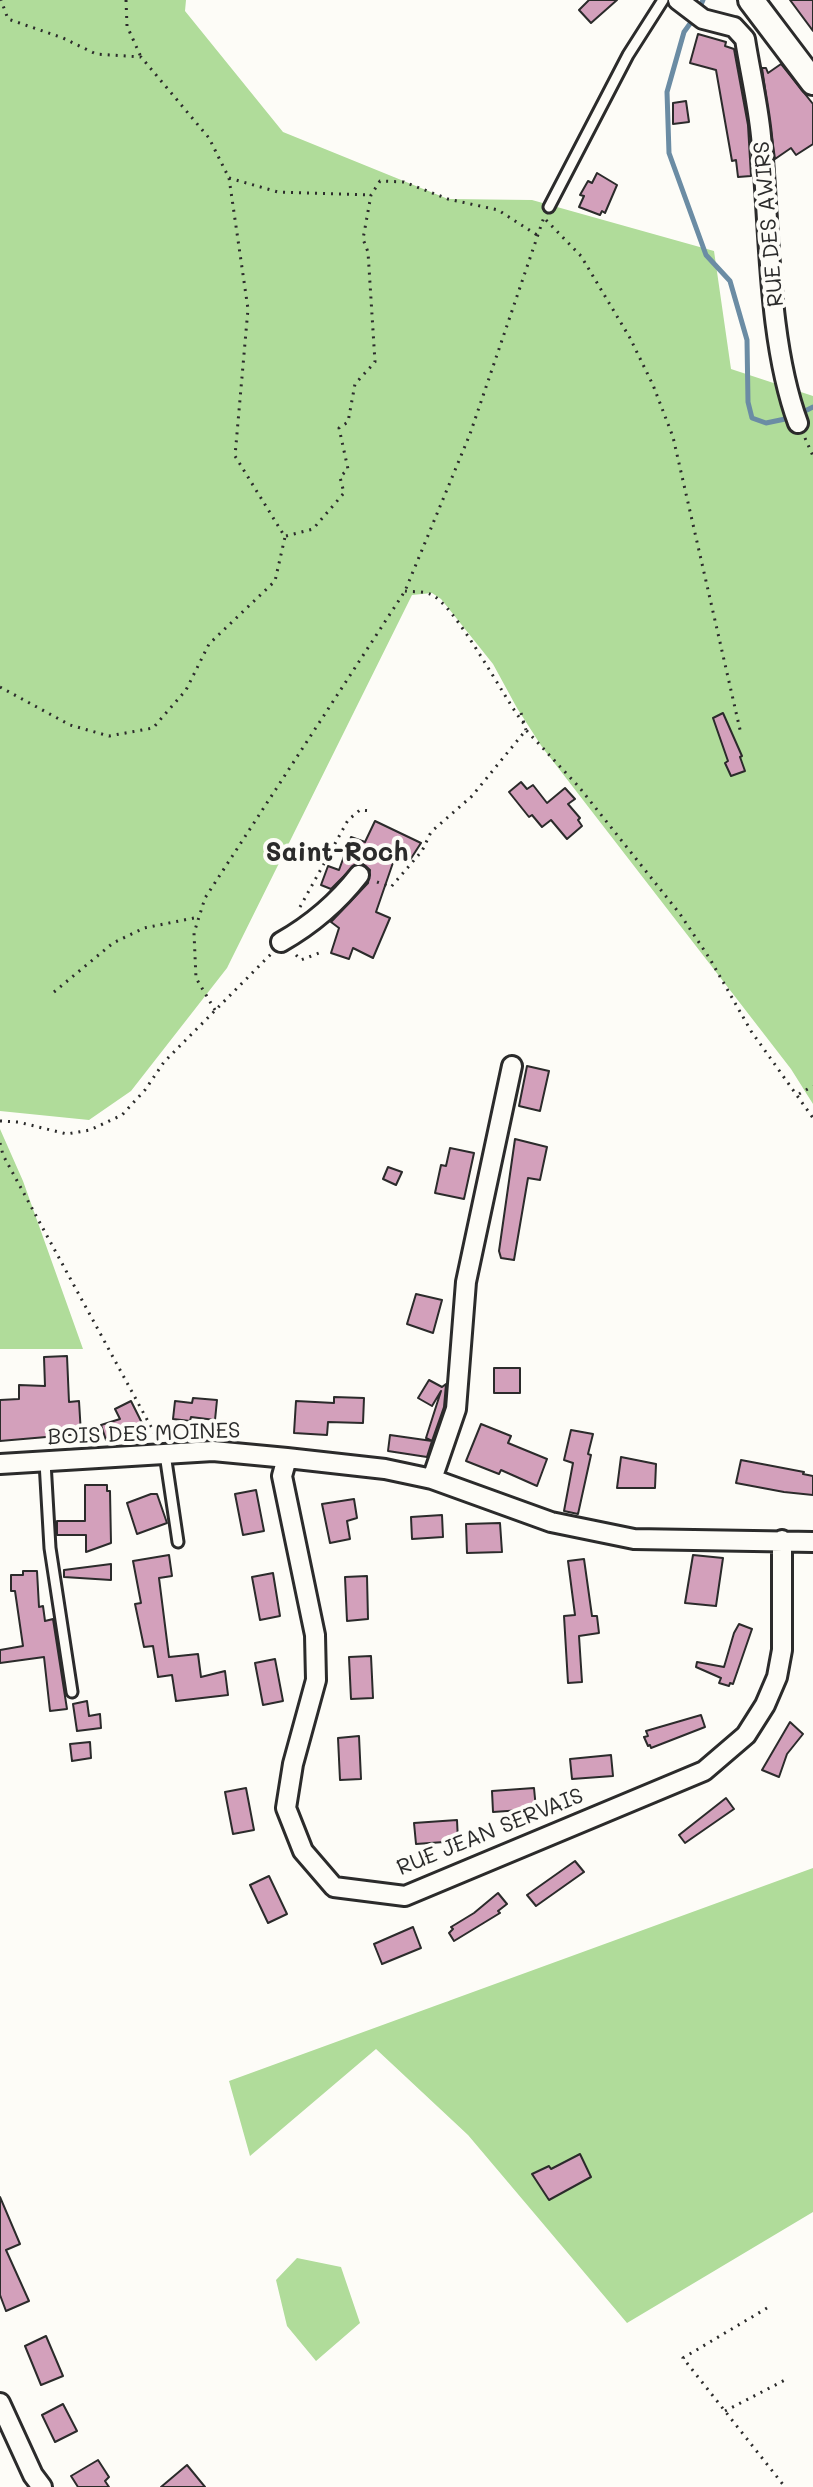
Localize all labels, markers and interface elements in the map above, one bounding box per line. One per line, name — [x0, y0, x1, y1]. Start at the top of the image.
street label: RUE DES AWIRS — [749, 140, 789, 308]
district label: Saint-Roch — [266, 837, 408, 869]
street label: BOIS DES MOINES — [47, 1417, 241, 1451]
street label: RUE JEAN SERVAIS — [393, 1783, 587, 1881]

